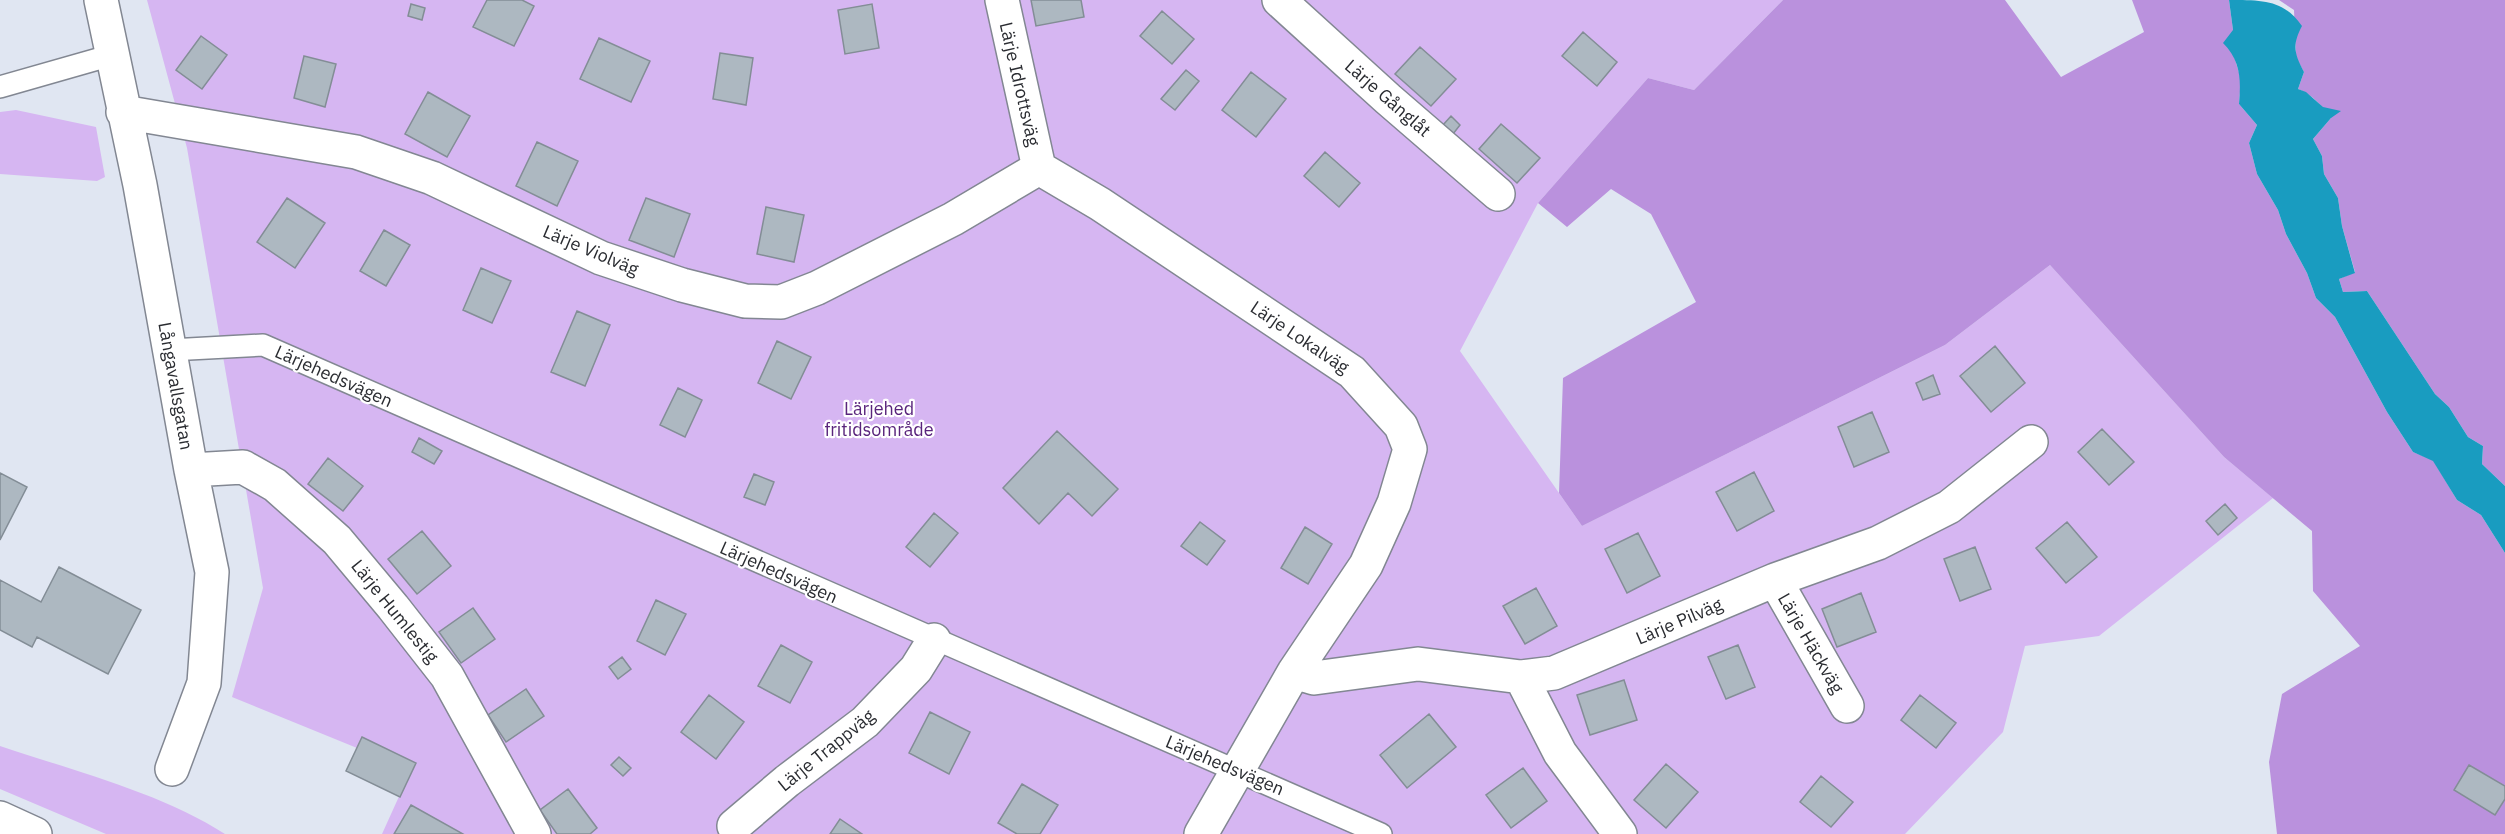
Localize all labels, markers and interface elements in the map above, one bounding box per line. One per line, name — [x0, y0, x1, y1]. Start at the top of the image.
street label: Lärje Idrottsväg — [995, 20, 1046, 149]
street label: Lärje Gånglåt — [1340, 54, 1436, 142]
street label: Lärje Violväg — [540, 220, 643, 281]
street label: Lärje Lokalväg — [1246, 296, 1354, 379]
street label: Långavallsgatan — [153, 320, 199, 452]
street label: Lärjehedsvägen — [272, 340, 396, 412]
park label: Lärjehed fritidsområde — [824, 397, 934, 441]
street label: Lärjehedsvägen — [717, 536, 841, 608]
street label: Lärje Humlestig — [346, 555, 444, 668]
street label: Lärje Häckväg — [1773, 589, 1849, 698]
street label: Lärje Pilväg — [1632, 592, 1726, 650]
street label: Lärje Trappväg — [773, 704, 879, 796]
street label: Lärjehedsvägen — [1162, 730, 1288, 800]

